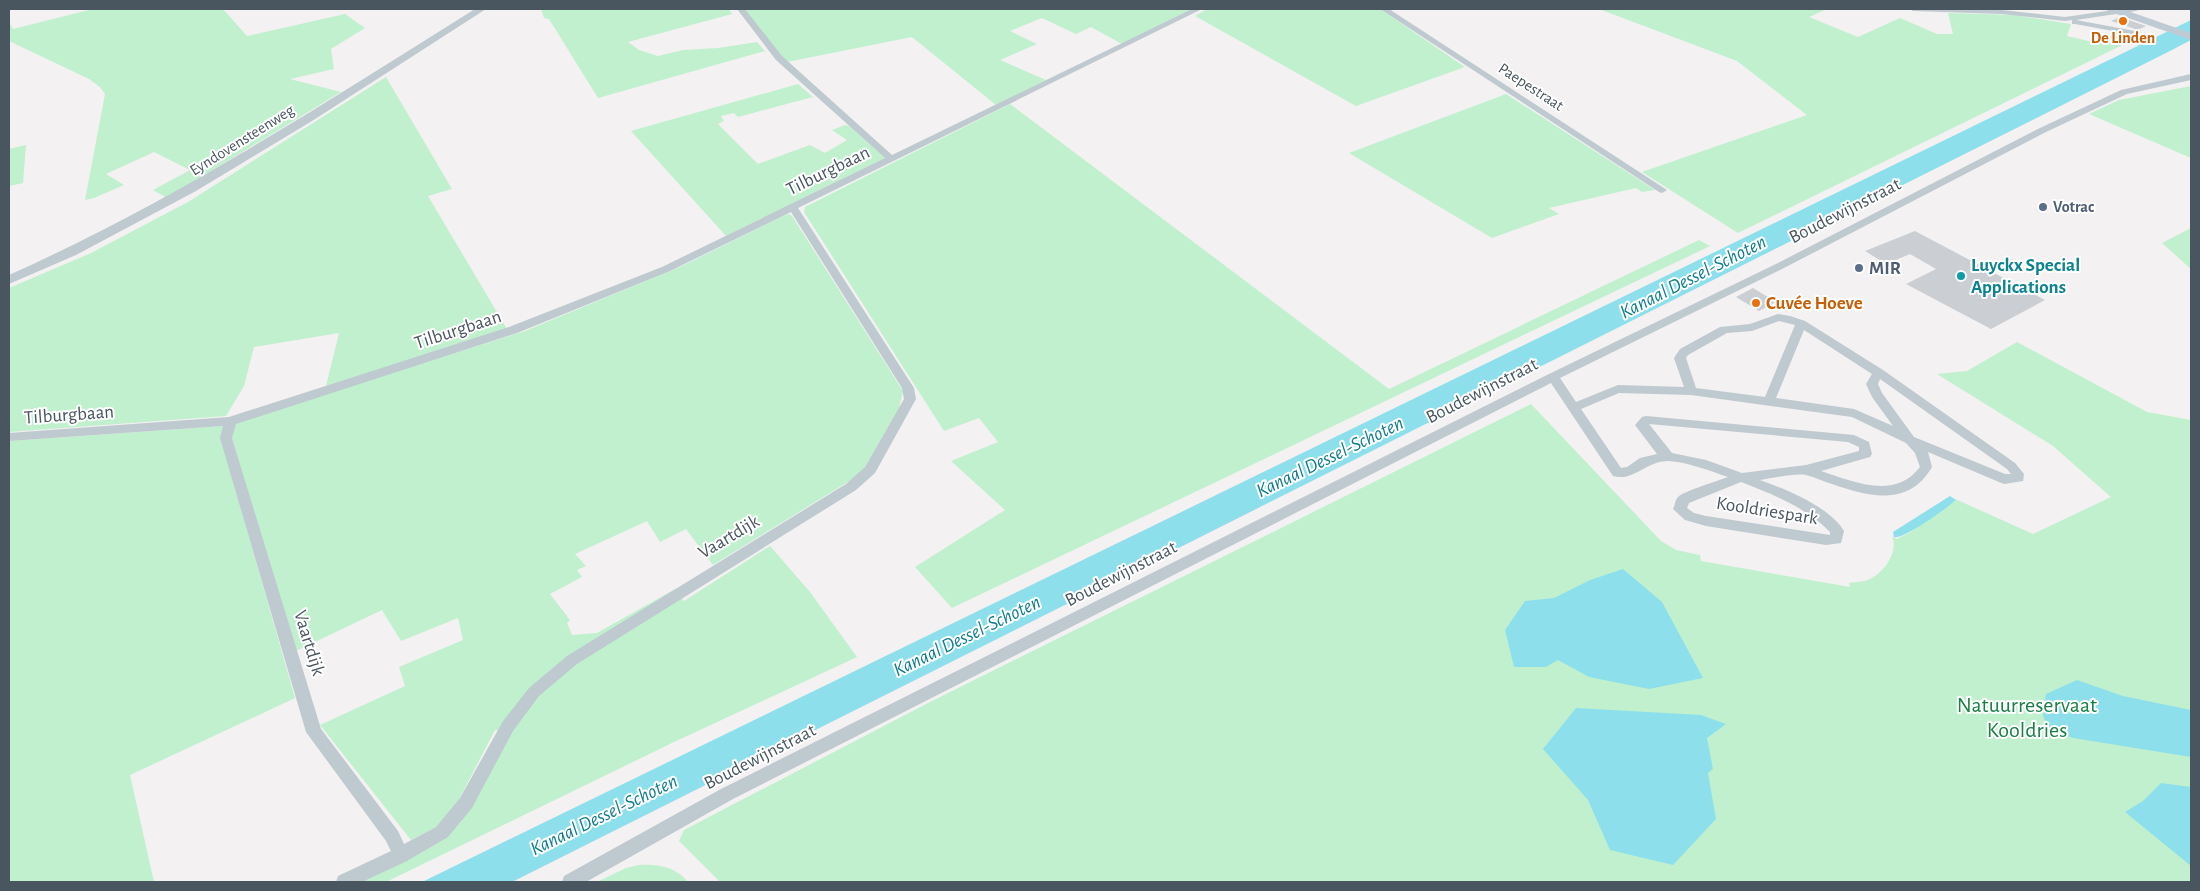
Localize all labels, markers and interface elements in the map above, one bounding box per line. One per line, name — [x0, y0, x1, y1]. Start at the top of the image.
marker: De Linden — [2117, 15, 2129, 27]
place label: De Linden — [2091, 30, 2155, 46]
street label: Paepestraat — [1496, 60, 1566, 114]
street label: Eyndovensteenweg — [187, 101, 298, 179]
street label: Tilburgbaan — [783, 143, 873, 199]
street label: Boudewijnstraat — [1786, 175, 1904, 247]
place label: Votrac — [2053, 199, 2094, 215]
marker: Votrac — [2037, 201, 2049, 213]
water label: Kanaal Dessel-Schoten — [1617, 232, 1769, 322]
place label: Luyckx Special Applications — [1971, 256, 2080, 297]
place label: MIR — [1869, 259, 1901, 278]
marker: MIR — [1853, 262, 1865, 274]
marker: Luyckx Special Applications — [1955, 270, 1967, 282]
place label: Cuvée Hoeve — [1766, 294, 1863, 313]
marker: Cuvée Hoeve — [1750, 297, 1762, 309]
street label: Tilburgbaan — [412, 307, 504, 353]
street label: Boudewijnstraat — [1423, 355, 1541, 427]
street label: Tilburgbaan — [23, 402, 115, 428]
water label: Kanaal Dessel-Schoten — [1253, 413, 1407, 501]
street label: Kooldriespark — [1715, 494, 1820, 528]
street label: Vaartdijk — [695, 511, 763, 562]
street label: Boudewijnstraat — [1062, 538, 1180, 610]
water label: Kanaal Dessel-Schoten — [890, 592, 1044, 680]
street label: Vaartdijk — [290, 608, 328, 678]
park label: Natuurreservaat Kooldries — [1957, 694, 2097, 741]
street label: Boudewijnstraat — [701, 721, 819, 793]
water label: Kanaal Dessel-Schoten — [527, 771, 681, 859]

